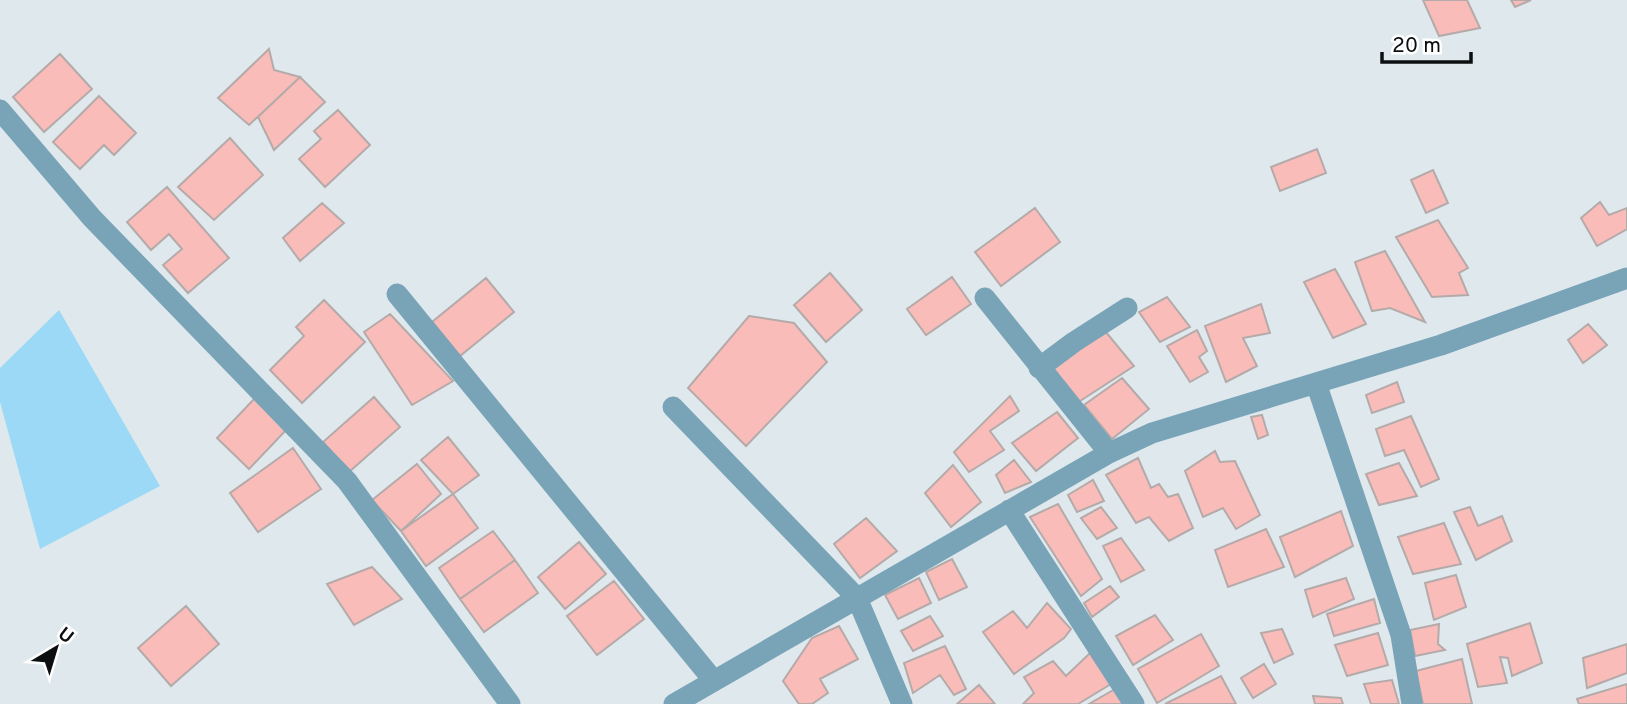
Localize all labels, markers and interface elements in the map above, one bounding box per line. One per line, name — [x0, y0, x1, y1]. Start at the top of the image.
scale bar — [1382, 21, 1471, 65]
text: 20 m — [1392, 33, 1441, 60]
north arrow — [21, 613, 91, 683]
text: U — [53, 623, 78, 650]

